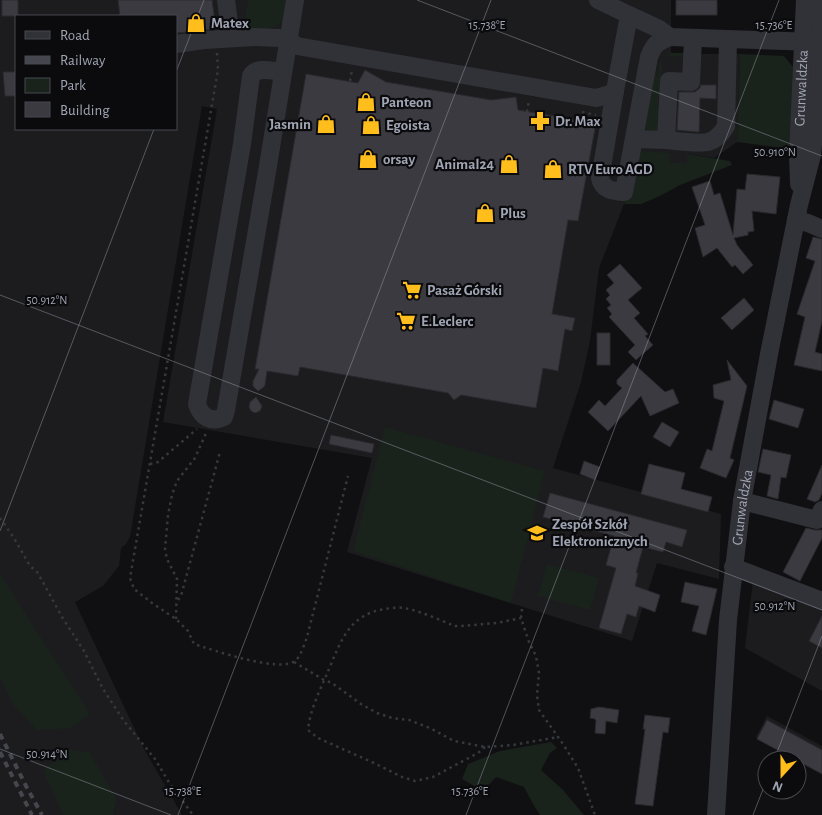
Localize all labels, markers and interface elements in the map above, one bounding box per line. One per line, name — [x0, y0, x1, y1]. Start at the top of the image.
shop icon: Matex — [185, 12, 207, 34]
legend — [15, 15, 178, 130]
place label: Matex — [211, 16, 249, 31]
text: 15.738°E — [469, 19, 506, 31]
text: 15.736°E — [756, 19, 793, 31]
text: Road — [60, 28, 90, 43]
street label: Grunwaldzka — [792, 49, 810, 127]
text: Railway — [60, 53, 106, 68]
text: Park — [60, 78, 86, 93]
shop icon: Panteon — [355, 91, 377, 113]
place label: Panteon — [381, 95, 431, 110]
text: Building — [60, 103, 110, 118]
pharmacy icon: Dr. Max — [529, 110, 551, 132]
shop icon: Jasmin — [315, 113, 337, 135]
shop icon: Egoista — [360, 114, 382, 136]
place label: Dr. Max — [555, 114, 601, 129]
place label: Jasmin — [269, 117, 311, 132]
place label: Egoista — [386, 118, 430, 133]
text: 50.910°N — [754, 146, 796, 158]
shop icon: orsay — [357, 148, 379, 170]
place label: orsay — [383, 152, 415, 167]
shop icon: Animal24 — [498, 153, 520, 175]
place label: Animal24 — [435, 157, 494, 172]
shop icon: RTV Euro AGD — [542, 158, 564, 180]
place label: RTV Euro AGD — [568, 162, 653, 177]
shop icon: Plus — [474, 202, 496, 224]
place label: Plus — [500, 206, 526, 221]
supermarket icon: Pasaż Górski — [401, 279, 423, 301]
place label: Pasaż Górski — [427, 283, 502, 298]
text: 50.912°N — [26, 294, 68, 306]
supermarket icon: E.Leclerc — [395, 310, 417, 332]
place label: E.Leclerc — [421, 314, 474, 329]
street label: Grunwaldzka — [729, 468, 755, 546]
place label: Zespół Szkół Elektronicznych — [552, 517, 648, 549]
school or university icon: Zespół Szkół Elektronicznych — [526, 522, 548, 544]
text: 50.912°N — [754, 600, 796, 612]
text: 50.914°N — [26, 748, 68, 760]
north arrow — [757, 750, 807, 800]
text: N — [771, 778, 785, 794]
text: 15.738°E — [165, 785, 202, 797]
text: 15.736°E — [452, 785, 489, 797]

